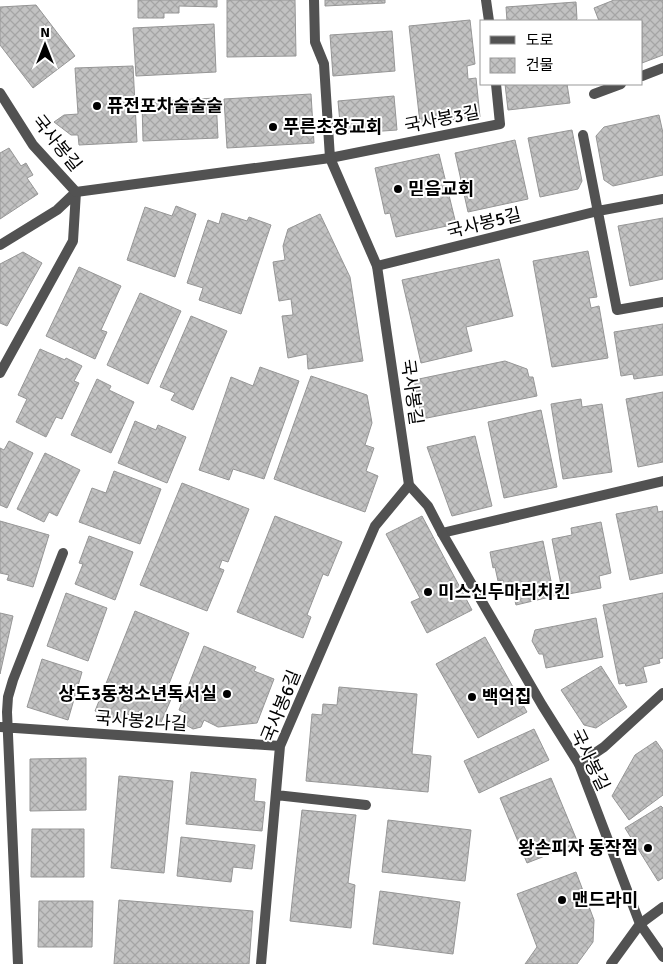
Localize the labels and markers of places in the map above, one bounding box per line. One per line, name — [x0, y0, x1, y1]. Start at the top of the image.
place label: 퓨전포차술술술 — [107, 95, 223, 117]
marker: 퓨전포차술술술 — [91, 100, 103, 112]
place label: 푸른초장교회 — [283, 116, 382, 138]
marker: 푸른초장교회 — [267, 121, 279, 133]
place label: 믿음교회 — [408, 178, 474, 200]
marker: 믿음교회 — [392, 183, 404, 195]
place label: 미스신두마리치킨 — [438, 581, 570, 603]
marker: 미스신두마리치킨 — [422, 586, 434, 598]
place label: 상도3동청소년독서실 — [58, 683, 217, 705]
place label: 백억집 — [482, 686, 532, 708]
marker: 상도3동청소년독서실 — [221, 688, 233, 700]
marker: 백억집 — [466, 691, 478, 703]
place label: 왕손피자 동작점 — [518, 837, 638, 859]
marker: 왕손피자 동작점 — [642, 842, 654, 854]
place label: 맨드라미 — [572, 889, 638, 911]
marker: 맨드라미 — [556, 894, 568, 906]

